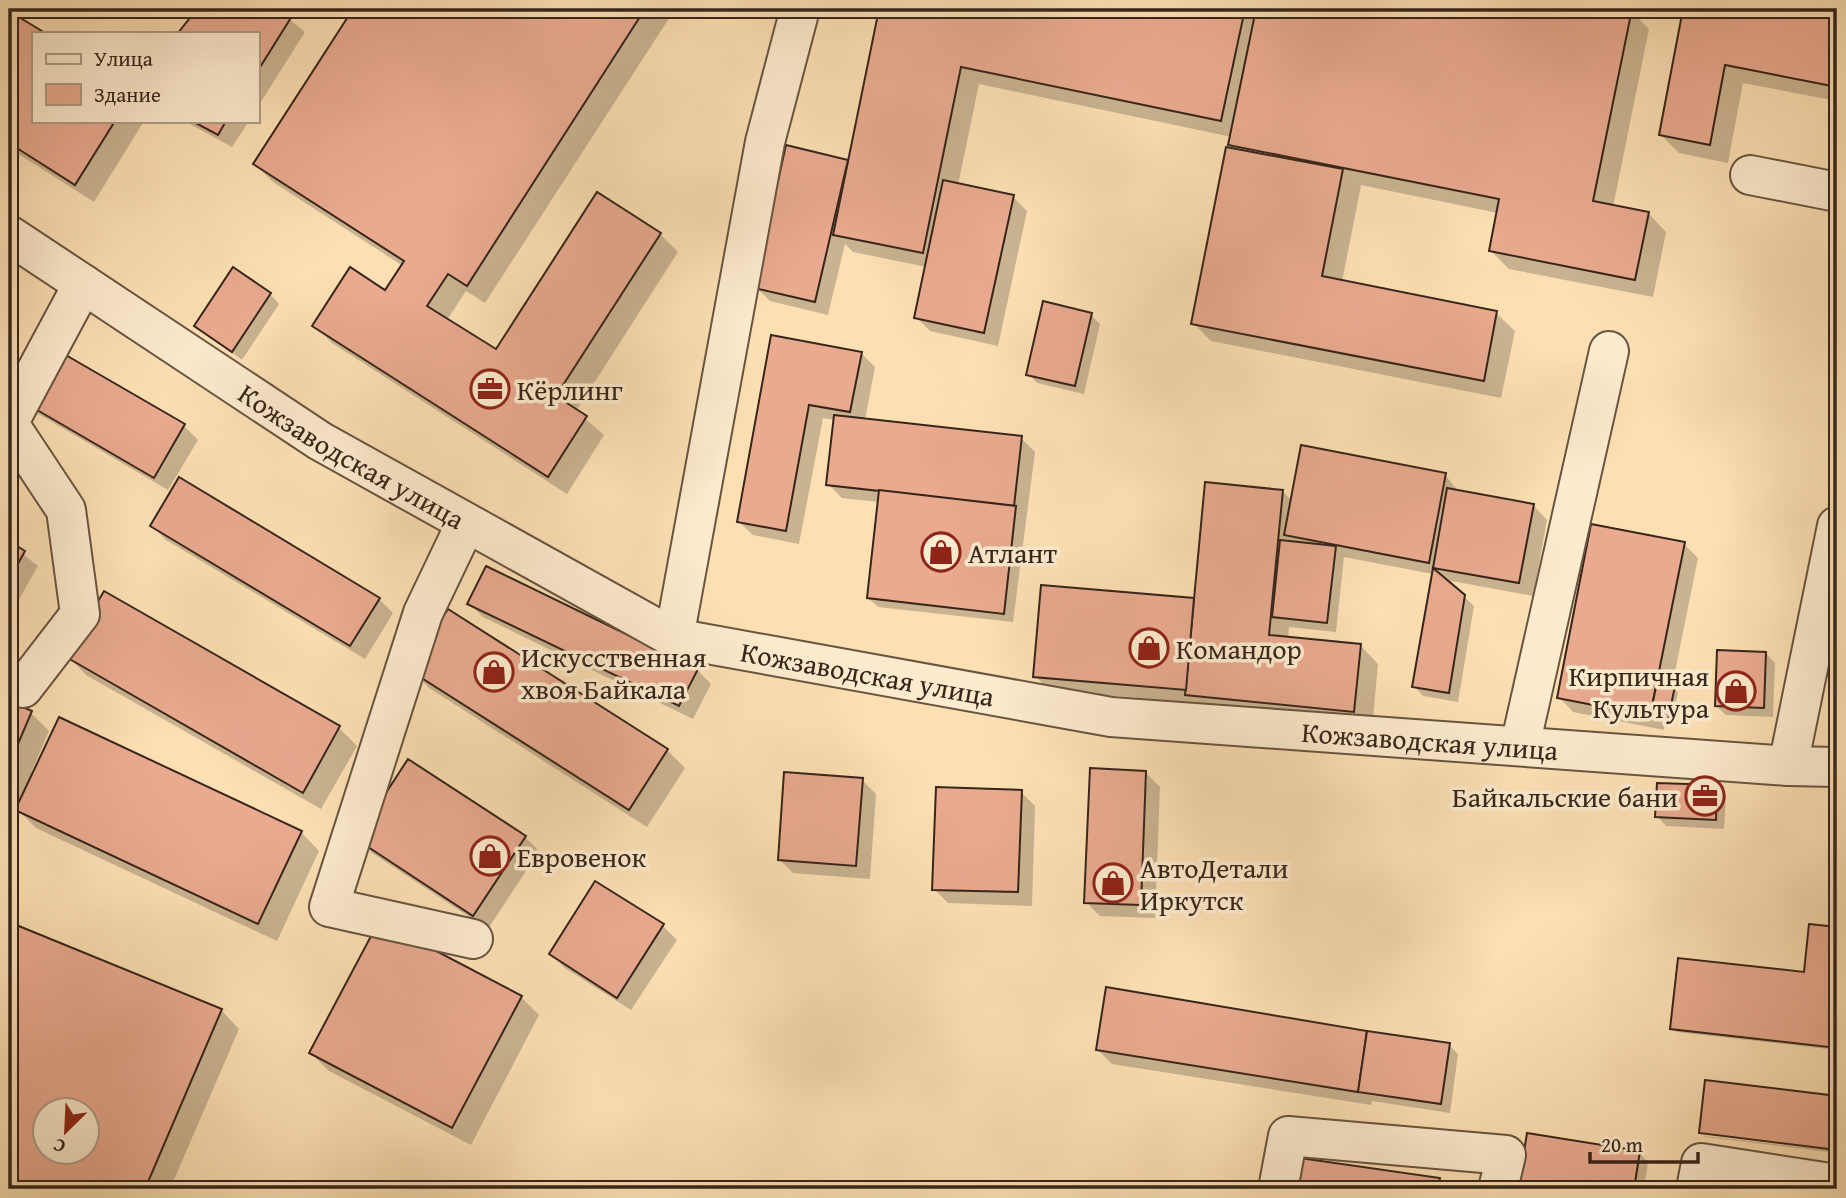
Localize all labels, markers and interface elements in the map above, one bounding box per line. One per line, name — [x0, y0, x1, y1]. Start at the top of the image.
legend — [32, 32, 259, 122]
text: Улица — [94, 43, 153, 74]
text: Здание — [94, 79, 161, 110]
office icon: Кёрлинг — [469, 368, 511, 410]
place label: Кёрлинг — [517, 369, 623, 410]
street label: Кожзаводская улица — [231, 372, 473, 539]
shop icon: Атлант — [920, 531, 962, 573]
place label: Атлант — [968, 532, 1057, 573]
shop icon: Командор — [1128, 627, 1170, 669]
place label: Командор — [1176, 628, 1302, 669]
street label: Кожзаводская улица — [738, 630, 998, 716]
place label: Искусственная хвоя Байкала — [521, 636, 706, 709]
shop icon: Искусственная хвоя Байкала — [473, 651, 515, 693]
place label: Кирпичная Культура — [1569, 655, 1710, 728]
shop icon: Кирпичная Культура — [1715, 670, 1757, 712]
street label: Кожзаводская улица — [1300, 710, 1560, 770]
office icon: Байкальские бани — [1684, 775, 1726, 817]
place label: Байкальские бани — [1452, 776, 1678, 817]
shop icon: Евровенок — [469, 835, 511, 877]
place label: Евровенок — [517, 836, 647, 877]
place label: АвтоДетали Иркутск — [1140, 847, 1288, 920]
shop icon: АвтоДетали Иркутск — [1092, 862, 1134, 904]
north arrow — [32, 1096, 102, 1166]
scale bar — [1590, 1121, 1699, 1165]
text: 20 m — [1601, 1129, 1643, 1160]
text: С — [48, 1131, 70, 1162]

